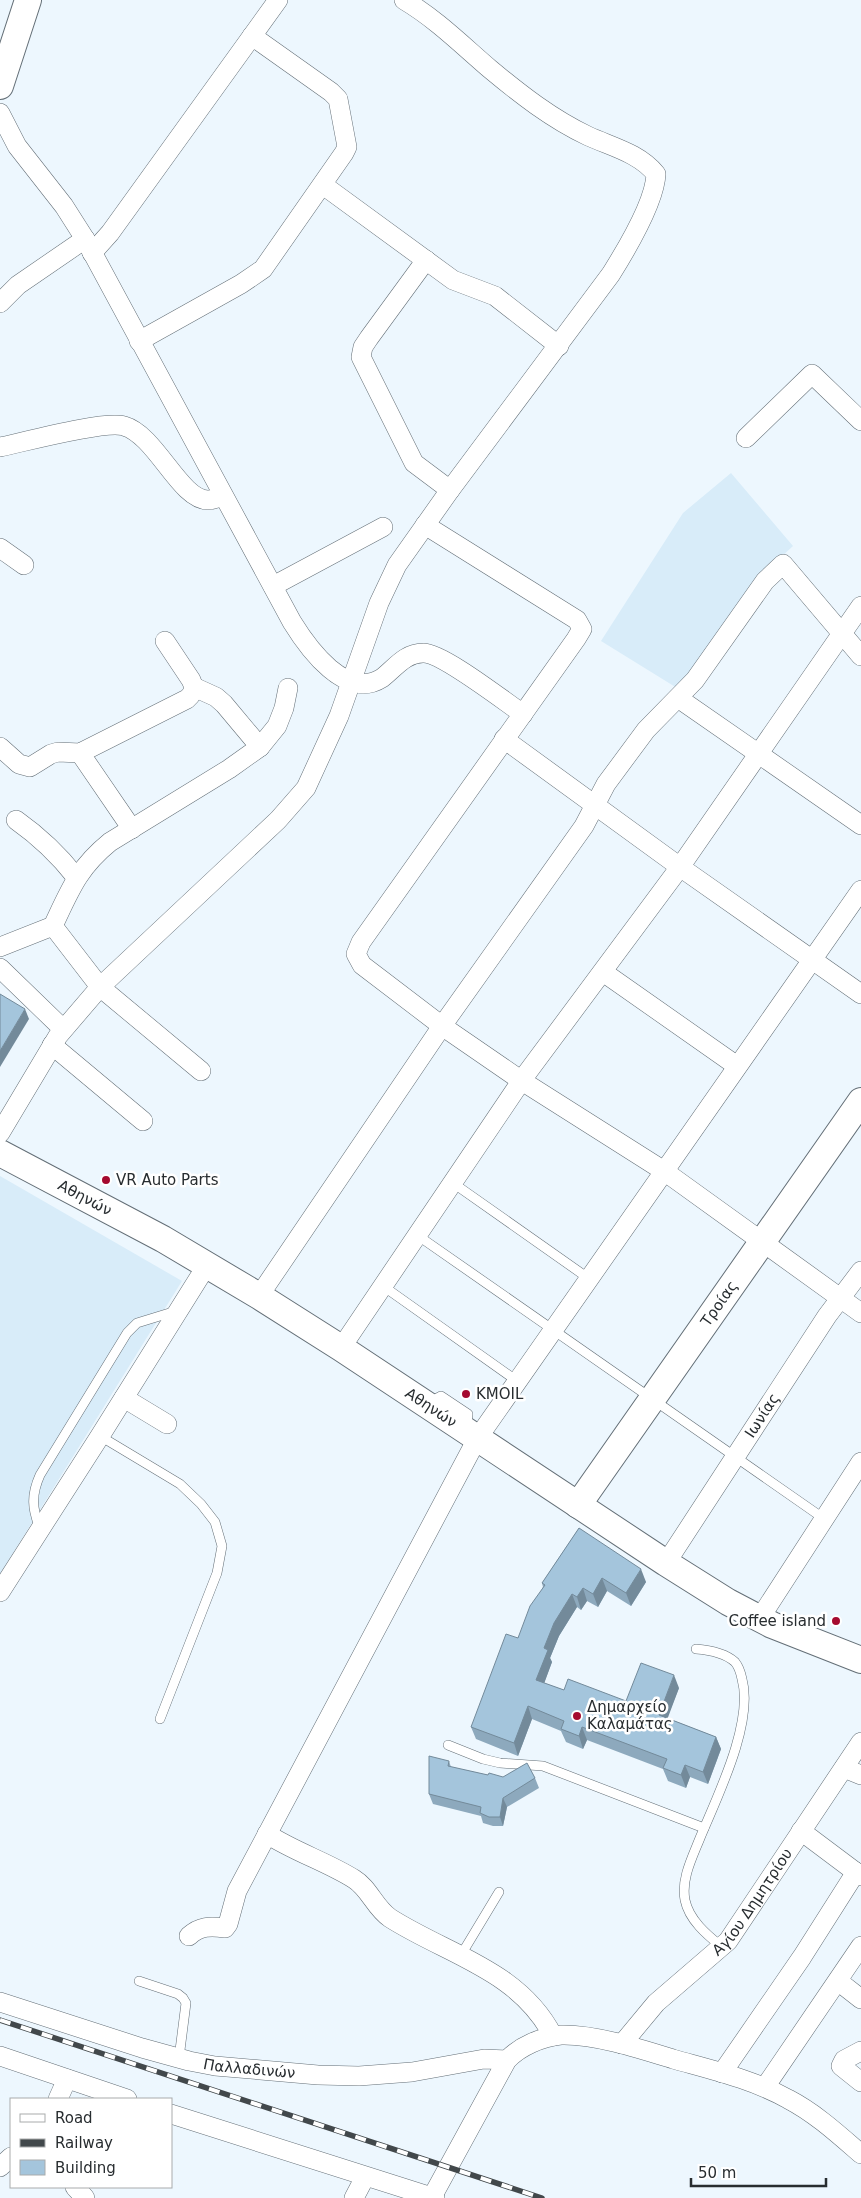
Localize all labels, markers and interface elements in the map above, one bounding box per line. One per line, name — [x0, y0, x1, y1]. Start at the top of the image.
place label: VR Auto Parts — [116, 1171, 219, 1189]
marker: VR Auto Parts — [100, 1174, 112, 1186]
street label: Αθηνών — [55, 1176, 115, 1219]
street label: Τροίας — [696, 1277, 741, 1331]
street label: Αθηνών — [402, 1384, 460, 1431]
place label: KMOIL — [476, 1385, 524, 1403]
marker: KMOIL — [460, 1388, 472, 1400]
street label: Ιωνίας — [741, 1390, 783, 1441]
place label: Coffee island — [728, 1612, 826, 1630]
marker: Coffee island — [830, 1615, 842, 1627]
place label: Δημαρχείο Καλαμάτας — [587, 1698, 673, 1733]
marker: Δημαρχείο Καλαμάτας — [571, 1710, 583, 1722]
street label: Αγίου Δημητρίου — [709, 1845, 796, 1960]
street label: Παλλαδινών — [202, 2055, 296, 2082]
legend — [10, 2098, 172, 2188]
text: Road — [55, 2109, 93, 2127]
text: Railway — [55, 2134, 113, 2152]
scale bar — [691, 2156, 826, 2188]
text: Building — [55, 2159, 116, 2177]
text: 50 m — [698, 2164, 736, 2182]

